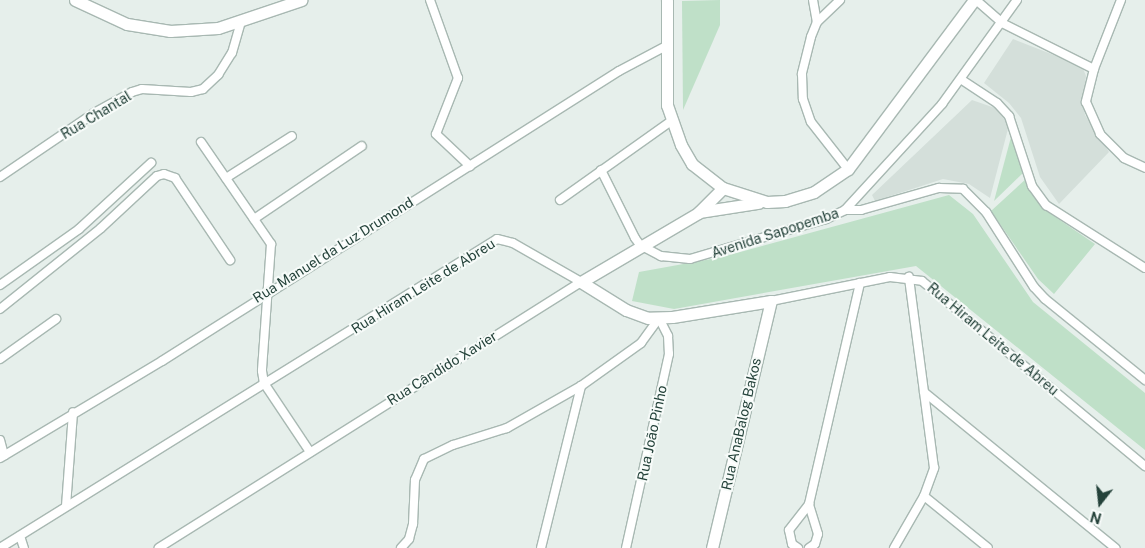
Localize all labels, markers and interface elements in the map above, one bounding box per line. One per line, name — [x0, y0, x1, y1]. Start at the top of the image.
street label: Rua Chantal — [58, 87, 134, 143]
street label: Rua Manuel da Luz Drumond — [250, 194, 416, 306]
street label: Avenida Sapopemba — [709, 205, 841, 261]
street label: Rua Hiram Leite de Abreu — [348, 235, 498, 337]
street label: Rua Hiram Leite de Abreu — [924, 279, 1062, 399]
street label: Rua Cândido Xavier — [384, 327, 500, 409]
street label: Rua AnaBalog Bakos — [718, 356, 764, 492]
street label: Rua João Pinho — [634, 384, 670, 482]
north arrow — [1075, 478, 1125, 528]
text: N — [1088, 508, 1103, 527]

